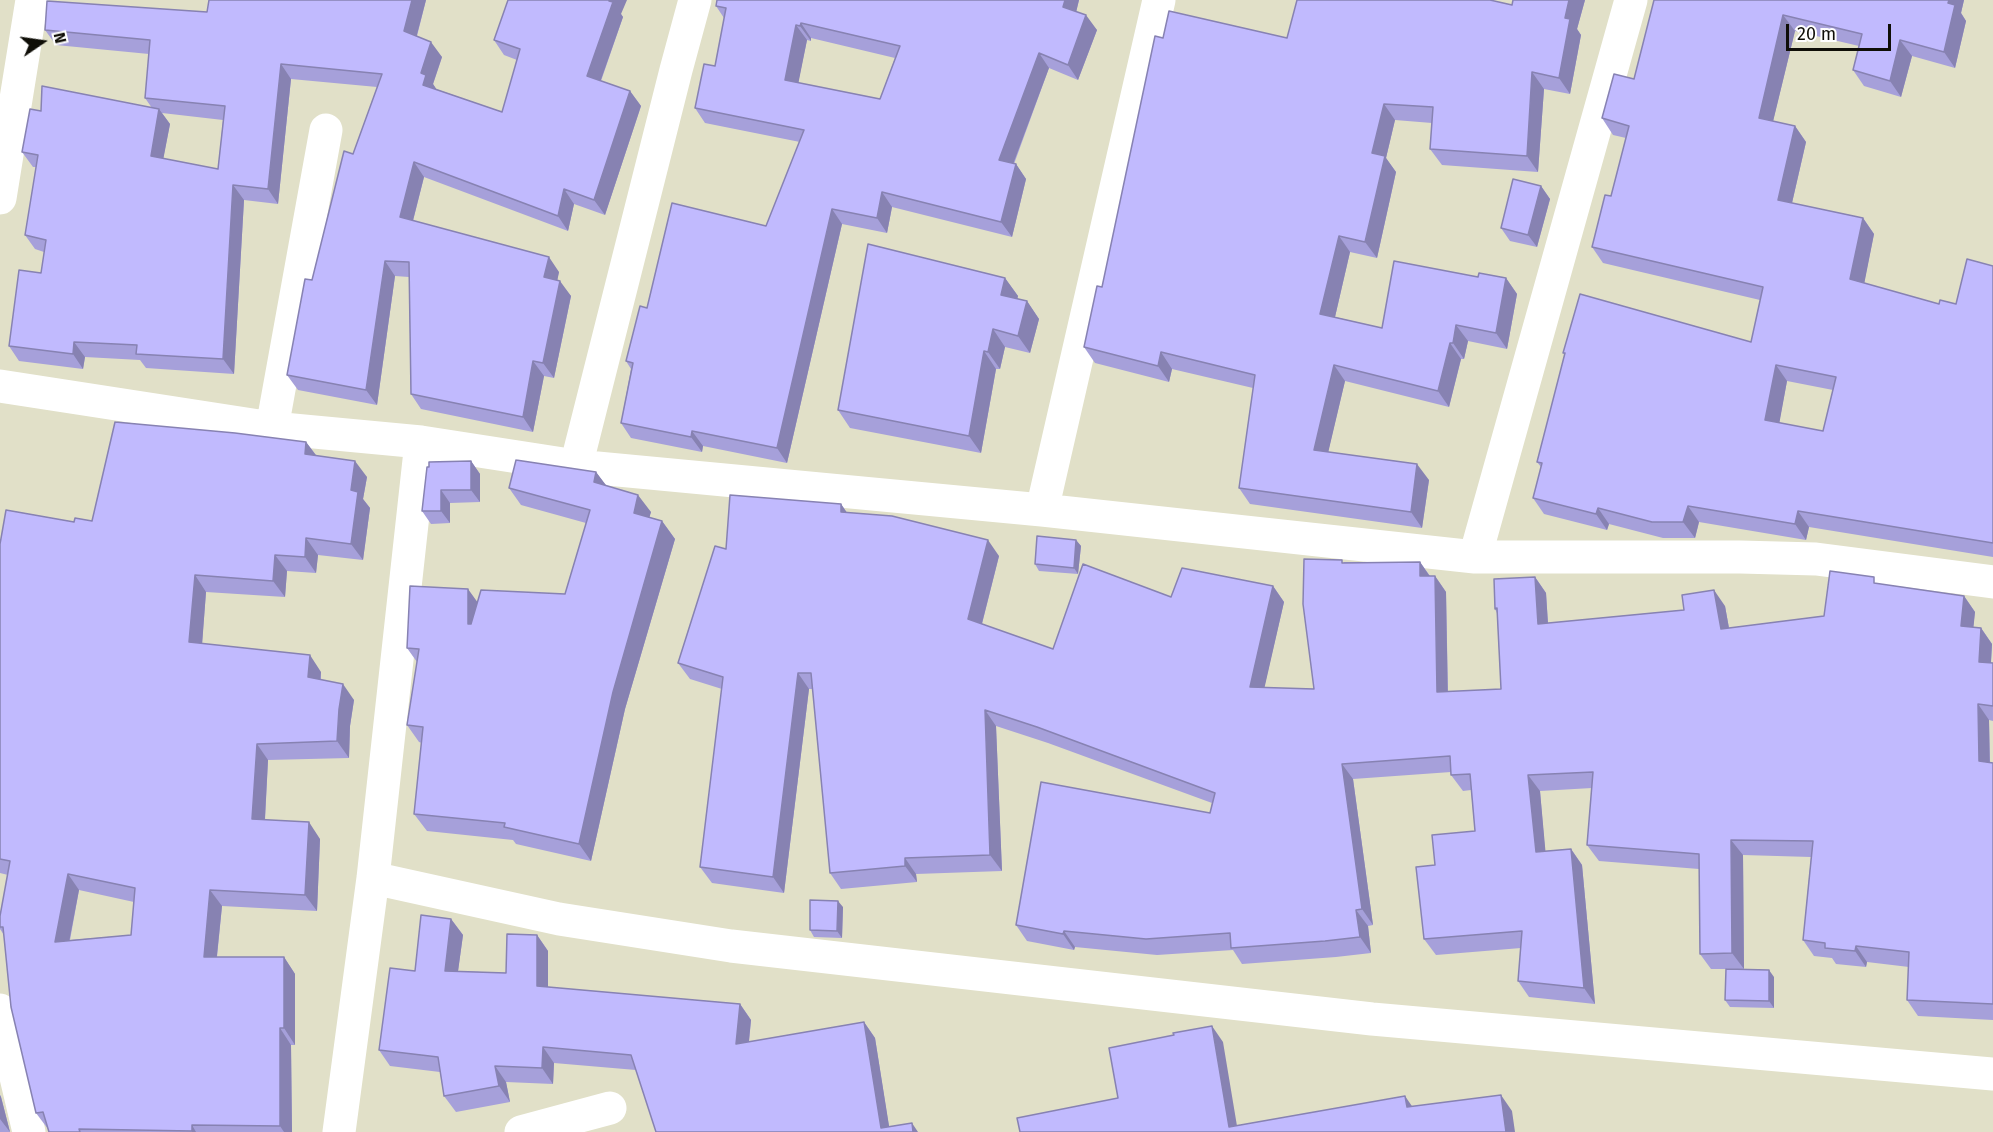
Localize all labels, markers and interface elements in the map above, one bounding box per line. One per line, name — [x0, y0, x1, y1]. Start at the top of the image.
north arrow — [12, 12, 72, 72]
scale bar — [1789, 12, 1894, 50]
text: 20 m — [1797, 23, 1836, 45]
text: N — [50, 31, 70, 45]

